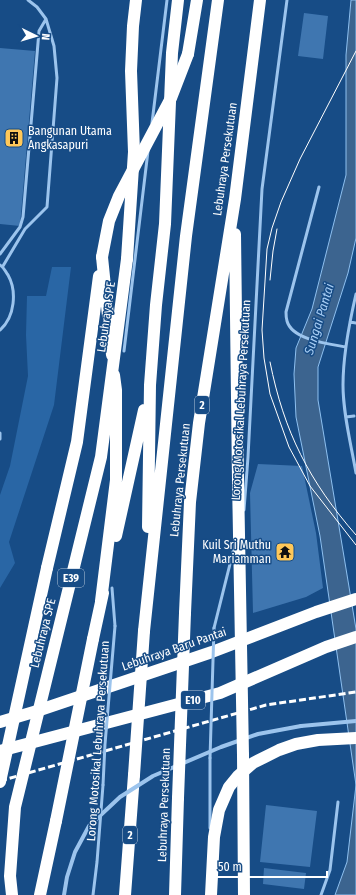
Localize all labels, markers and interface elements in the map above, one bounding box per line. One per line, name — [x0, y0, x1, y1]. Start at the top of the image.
north arrow — [16, 16, 56, 56]
text: N — [39, 33, 52, 41]
street label: Lebuhraya Persekutuan — [210, 101, 240, 217]
place label: Bangunan Utama Angkasapuri — [28, 124, 112, 152]
building icon: Bangunan Utama Angkasapuri — [3, 127, 25, 149]
street label: Lebuhraya SPE — [94, 280, 118, 353]
water label: Sungai Pantai — [301, 281, 337, 357]
street label: Lorong Motosikal Lebuhraya Persekutuan — [229, 299, 253, 501]
road number: 2 — [195, 396, 209, 414]
street label: Lebuhraya Persekutuan — [167, 422, 193, 538]
place label: Kuil Sri Muthu Mariamman — [202, 538, 271, 566]
temple icon: Kuil Sri Muthu Mariamman — [274, 541, 296, 563]
road number: E39 — [58, 569, 84, 587]
street label: Lebuhraya SPE — [28, 596, 58, 669]
street label: Lebuhraya Baru Pantai — [120, 625, 228, 673]
street label: Lorong Motosikal Lebuhraya Persekutuan — [84, 640, 112, 842]
road number: E10 — [181, 691, 205, 709]
street label: Lebuhraya Persekutuan — [155, 748, 173, 862]
road number: 2 — [123, 826, 137, 844]
scale bar — [212, 853, 327, 879]
text: 50 m — [218, 860, 242, 874]

